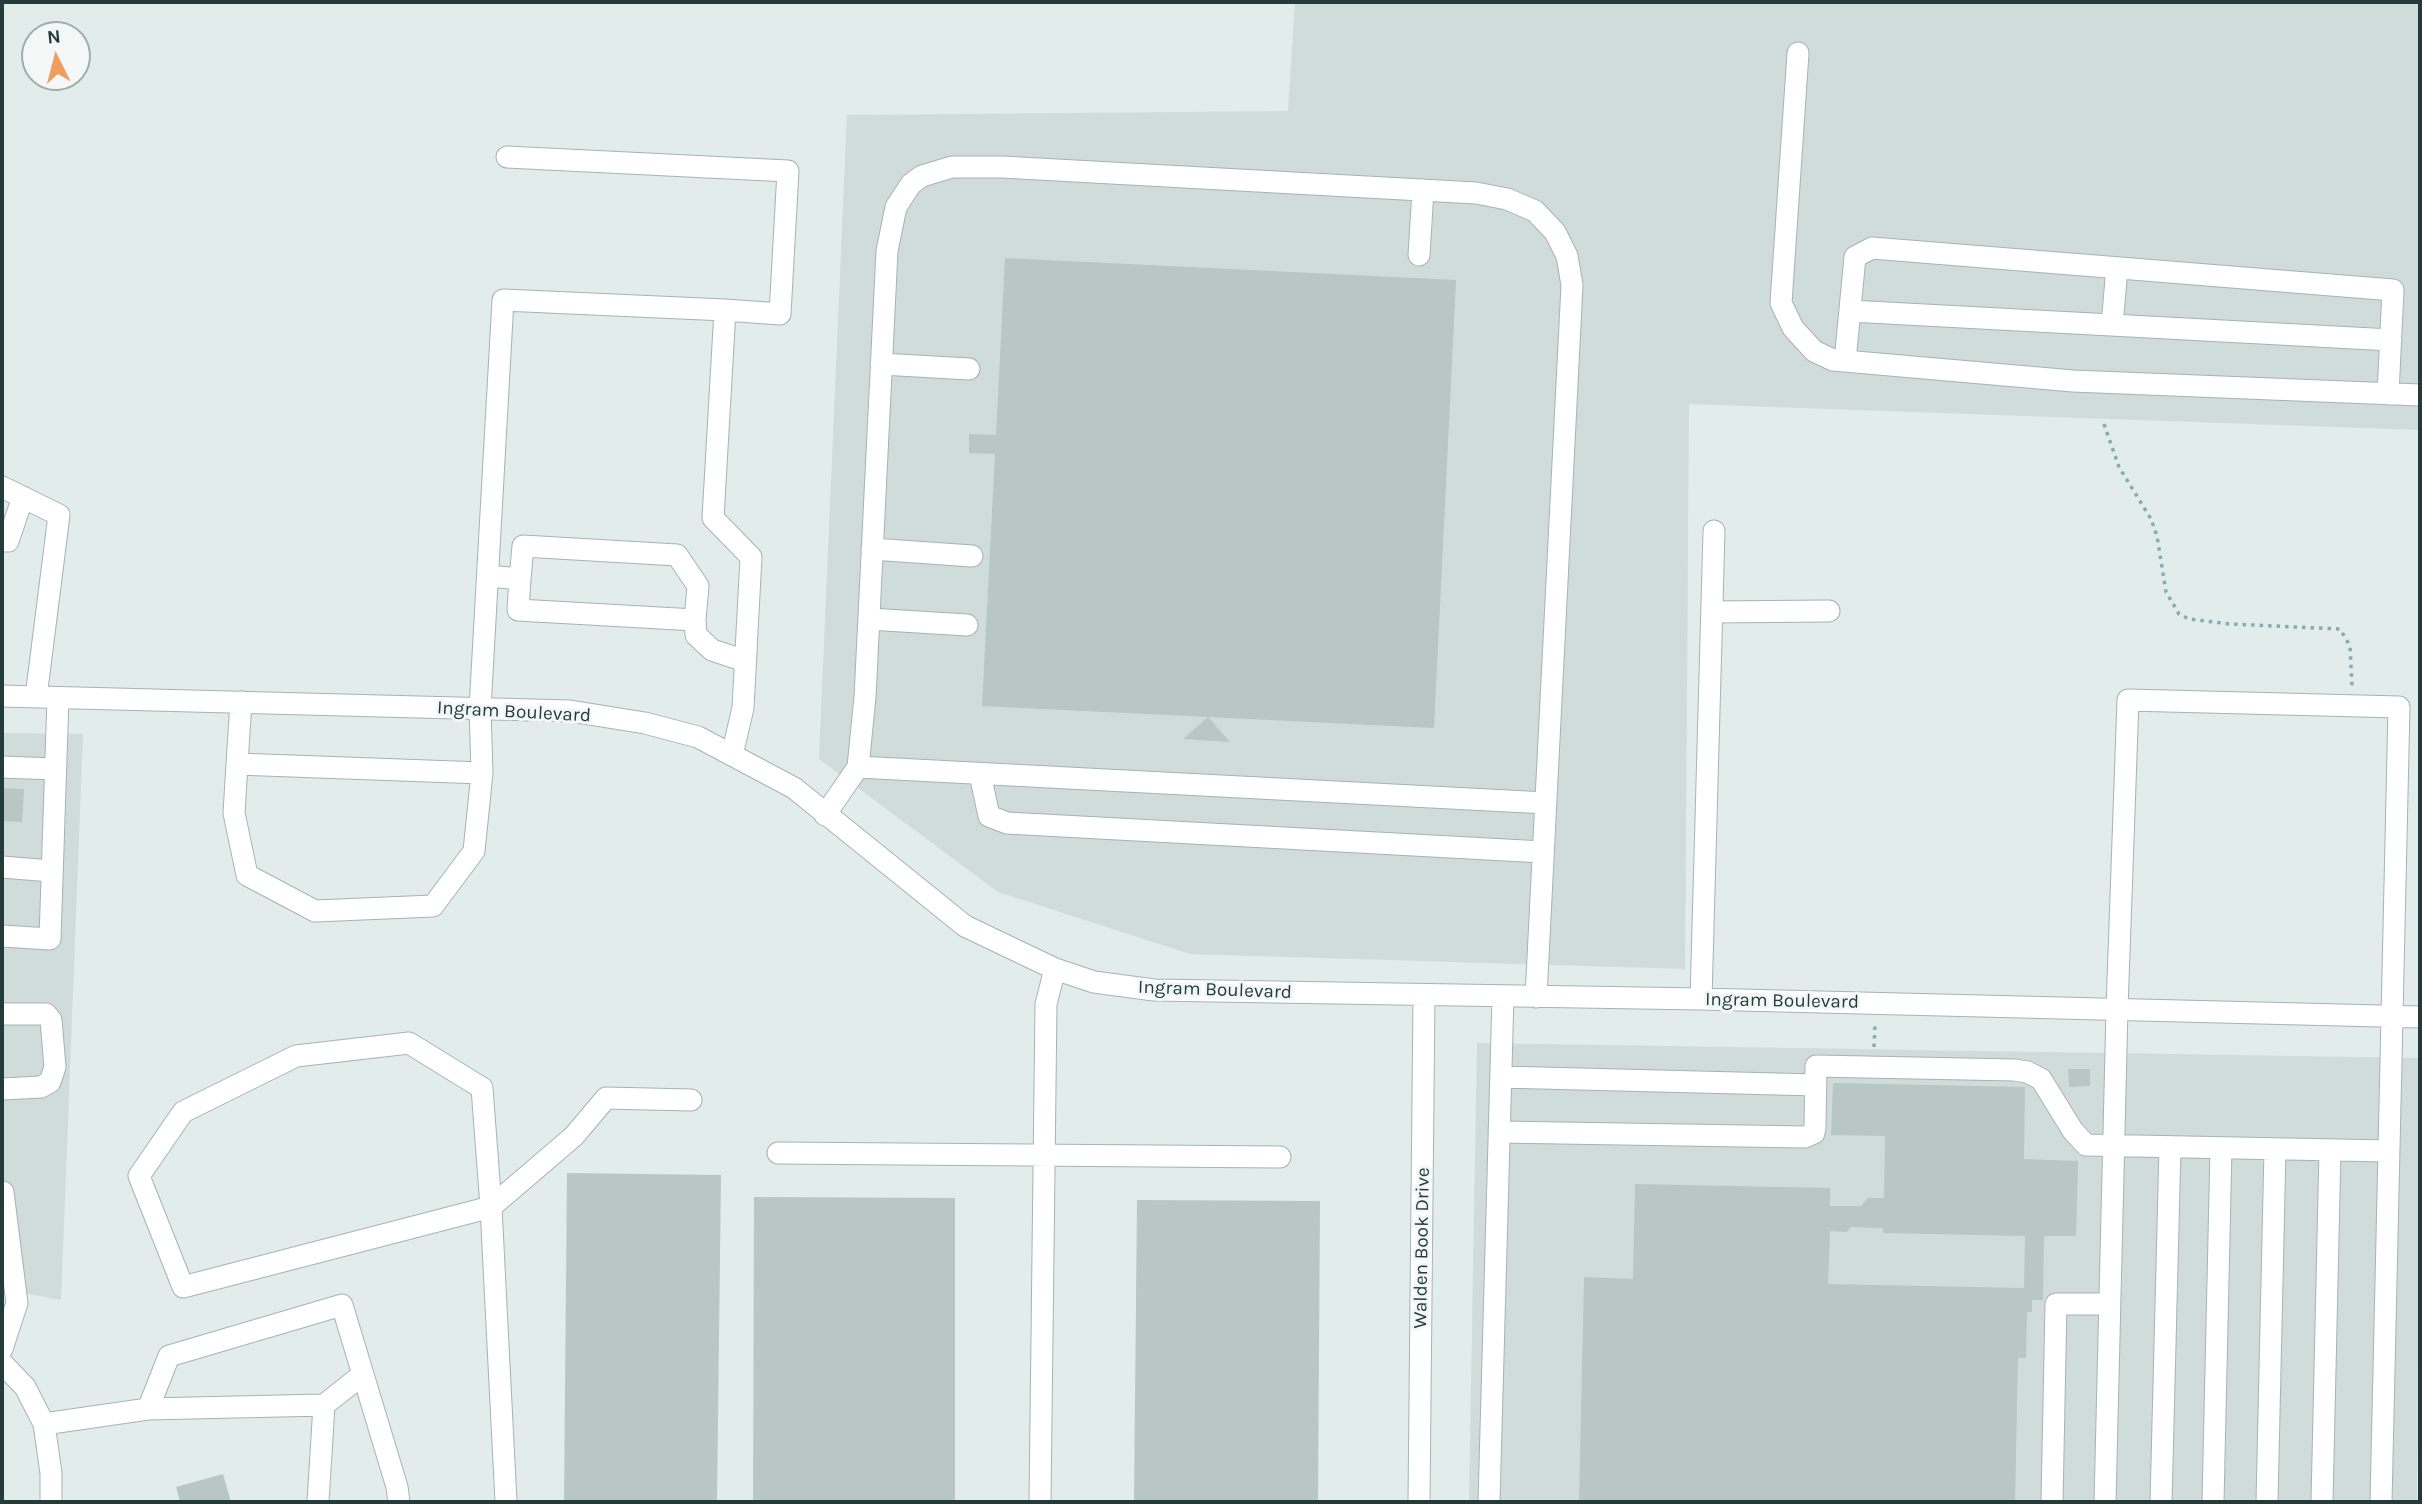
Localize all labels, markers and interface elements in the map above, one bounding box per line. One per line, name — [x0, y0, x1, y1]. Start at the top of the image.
north arrow — [21, 21, 91, 91]
text: N — [46, 25, 62, 49]
street label: Ingram Boulevard — [436, 697, 592, 727]
street label: Ingram Boulevard — [1138, 976, 1292, 1004]
street label: Ingram Boulevard — [1705, 988, 1859, 1014]
street label: Walden Book Drive — [1409, 1167, 1435, 1329]

